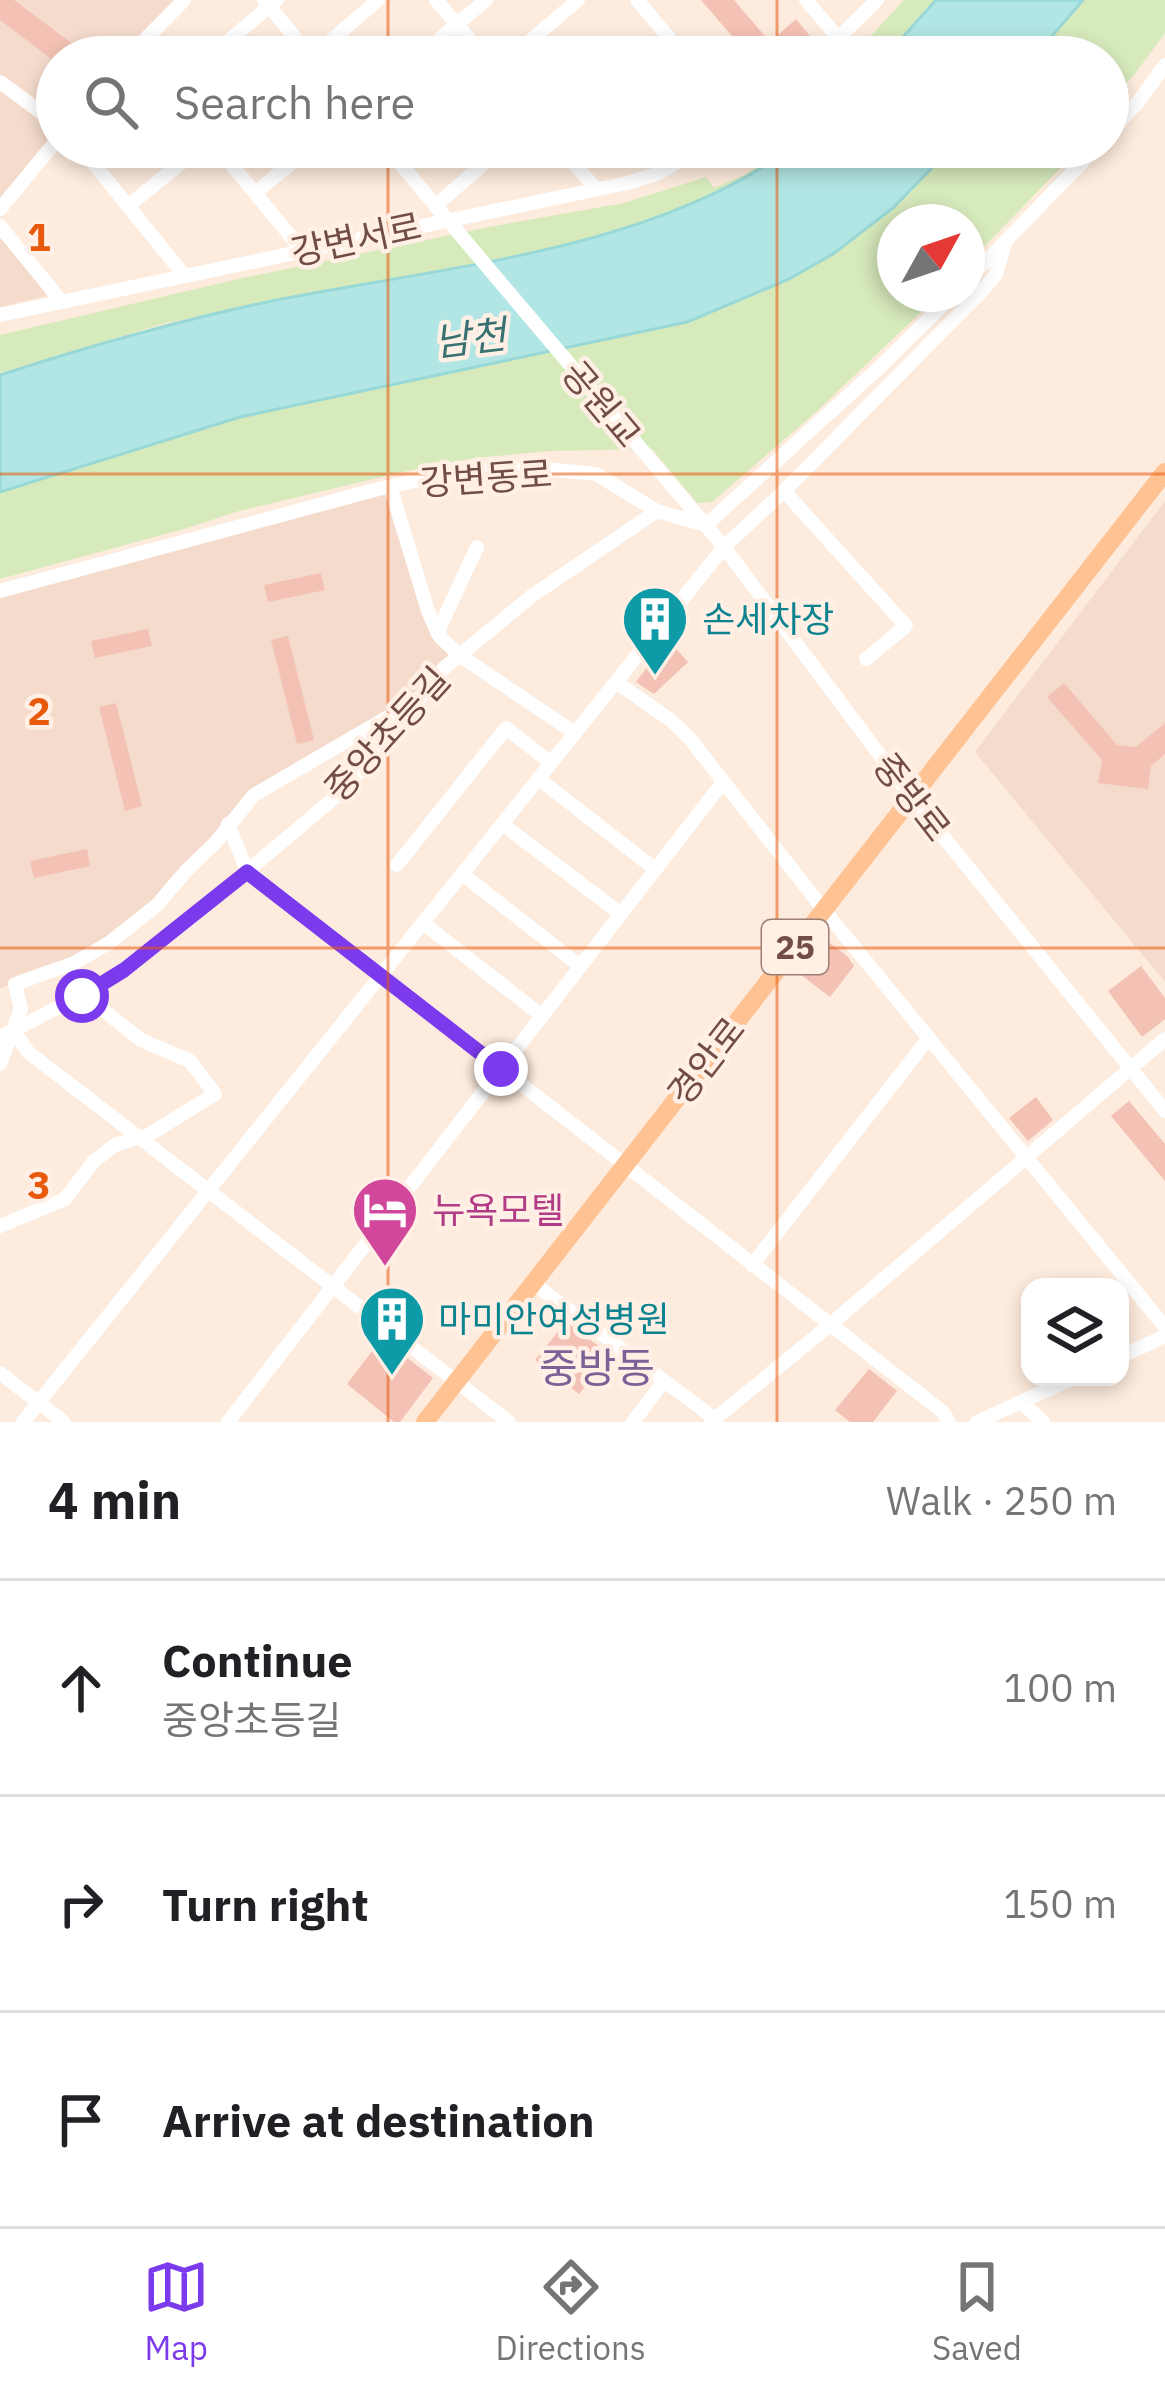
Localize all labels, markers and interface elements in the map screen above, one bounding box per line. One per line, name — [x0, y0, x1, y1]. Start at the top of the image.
search box — [36, 36, 1129, 168]
icon: search — [78, 69, 144, 135]
text: Search here — [174, 73, 415, 131]
street label: 강변서로 — [286, 202, 426, 275]
north arrow — [877, 204, 985, 312]
text: 1 — [27, 211, 51, 262]
water label: 남천 — [431, 307, 513, 367]
street label: 공원교 — [552, 351, 652, 457]
street label: 강변동로 — [418, 449, 554, 506]
building icon: 손세차장 — [620, 584, 690, 678]
place label: 손세차장 — [702, 595, 834, 642]
street label: 중앙초등길 — [314, 656, 459, 811]
text: 2 — [27, 685, 51, 736]
street label: 중방로 — [863, 743, 962, 850]
road number: 25 — [762, 920, 828, 974]
route start — [55, 969, 109, 1023]
street label: 경안로 — [656, 1007, 755, 1114]
route end — [474, 1042, 528, 1096]
text: 3 — [27, 1159, 51, 1210]
hotel icon: 뉴욕모텔 — [350, 1175, 420, 1269]
place label: 뉴욕모텔 — [432, 1186, 564, 1233]
map controls — [1021, 1278, 1129, 1386]
button: layers — [1021, 1278, 1129, 1386]
building icon: 마미안여성병원 — [357, 1284, 427, 1378]
place label: 마미안여성병원 — [438, 1295, 670, 1342]
district label: 중방동 — [539, 1340, 655, 1395]
text: 4 min — [48, 1467, 181, 1533]
text: Walk · 250 m — [886, 1475, 1117, 1526]
text: Continue — [162, 1631, 353, 1689]
icon: ahead — [48, 1655, 114, 1721]
text: 100 m — [1004, 1662, 1117, 1713]
text: 중앙초등길 — [162, 1694, 341, 1745]
icon: right — [48, 1871, 114, 1937]
text: Turn right — [162, 1875, 369, 1933]
text: 150 m — [1004, 1878, 1117, 1929]
icon: arrive — [48, 2087, 114, 2153]
text: Arrive at destination — [162, 2091, 595, 2149]
tab: Map — [143, 2254, 209, 2369]
tab: Directions — [496, 2254, 646, 2369]
tab: Saved — [932, 2254, 1022, 2369]

